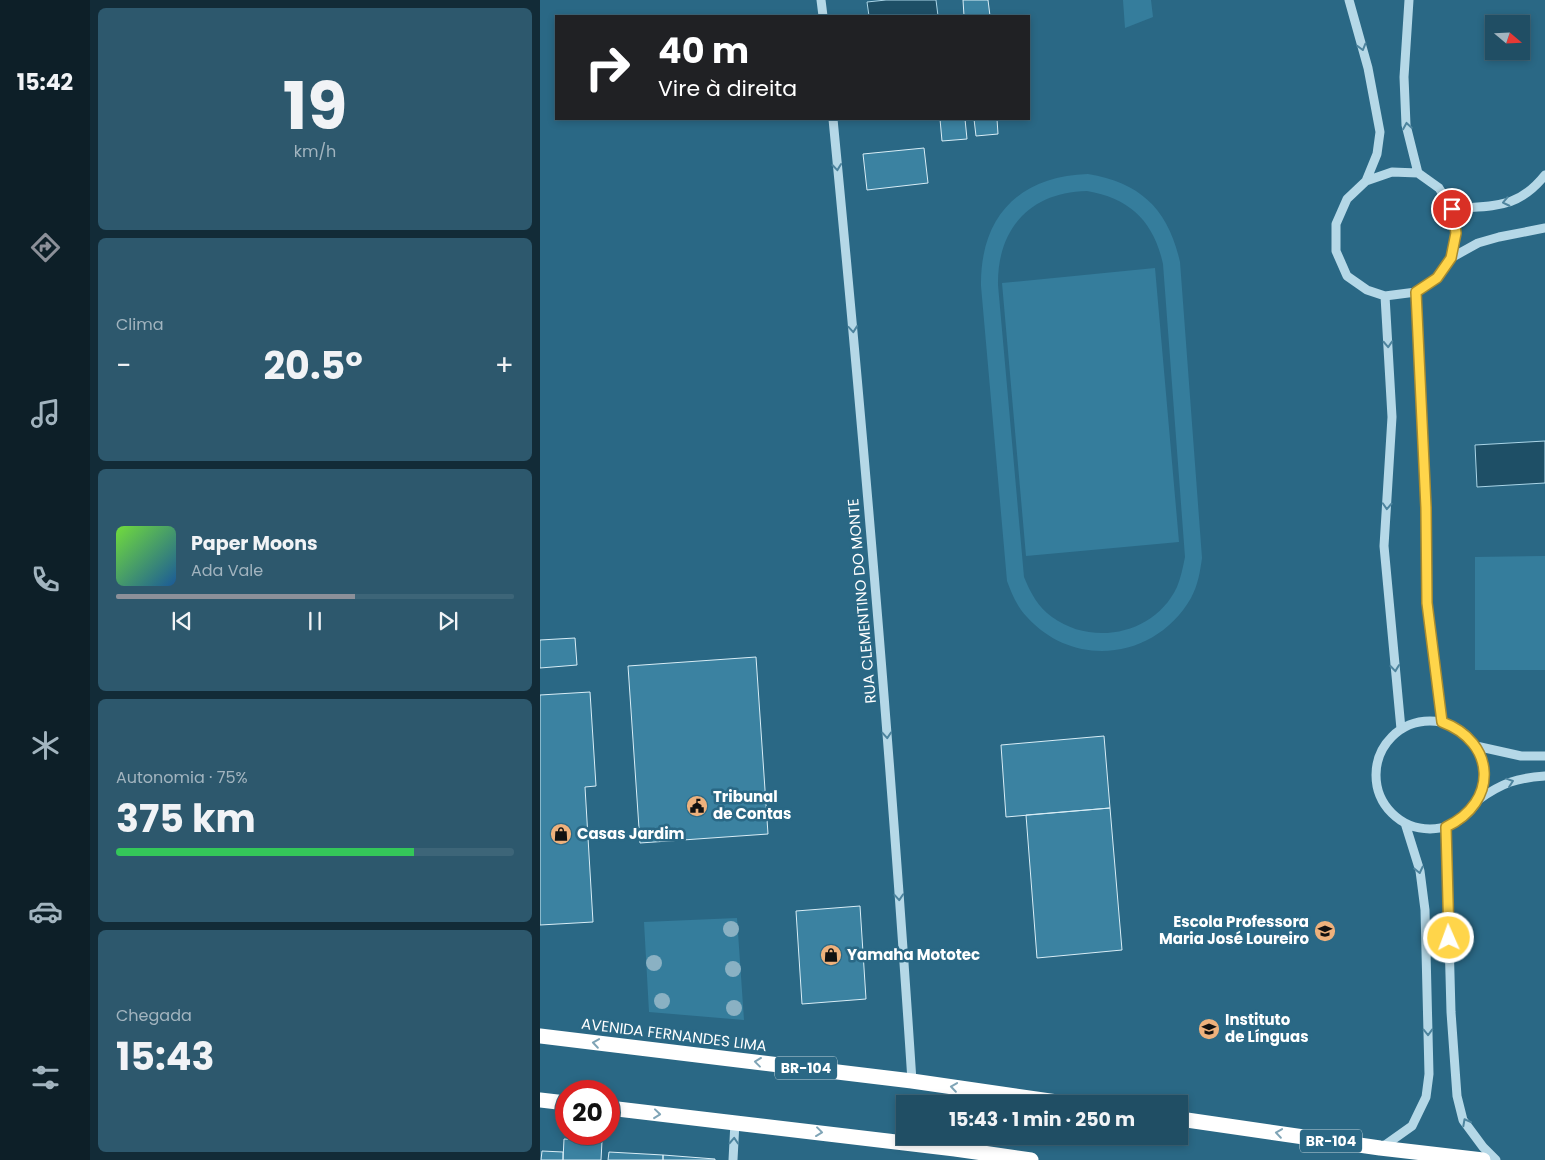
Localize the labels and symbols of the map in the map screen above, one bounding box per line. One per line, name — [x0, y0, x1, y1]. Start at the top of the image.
north arrow — [1485, 15, 1530, 60]
one-way arrow — [1356, 43, 1367, 51]
one-way arrow — [1402, 122, 1413, 130]
one-way arrow — [832, 164, 843, 172]
pin — [1431, 188, 1473, 230]
one-way arrow — [1502, 197, 1511, 207]
one-way arrow — [847, 325, 858, 333]
one-way arrow — [1382, 340, 1393, 348]
street label: RUA CLEMENTINO DO MONTE — [842, 498, 881, 705]
one-way arrow — [1381, 503, 1392, 511]
one-way arrow — [1389, 665, 1400, 673]
one-way arrow — [882, 731, 893, 739]
one-way arrow — [1505, 778, 1513, 788]
place label: Tribunal de Contas — [713, 786, 791, 824]
public building icon: Tribunal de Contas — [685, 794, 709, 818]
shop icon: Casas Jardim — [549, 822, 573, 846]
place label: Casas Jardim — [577, 823, 685, 844]
one-way arrow — [1413, 865, 1424, 874]
one-way arrow — [893, 893, 904, 901]
place label: Escola Professora Maria José Loureiro — [1159, 911, 1309, 949]
position arrow — [1422, 911, 1474, 963]
school or university icon: Escola Professora Maria José Loureiro — [1313, 919, 1337, 943]
shop icon: Yamaha Mototec — [819, 943, 843, 967]
place label: Yamaha Mototec — [847, 944, 980, 965]
place label: Instituto de Línguas — [1225, 1009, 1309, 1047]
street label: AVENIDA FERNANDES LIMA — [580, 1013, 768, 1056]
school or university icon: Instituto de Línguas — [1197, 1017, 1221, 1041]
one-way arrow — [1423, 1028, 1433, 1036]
one-way arrow — [592, 1038, 600, 1049]
road number: BR-104 — [775, 1056, 837, 1080]
one-way arrow — [753, 1057, 761, 1068]
speed limit sign: 20 — [555, 1080, 620, 1145]
one-way arrow — [949, 1082, 957, 1093]
one-way arrow — [653, 1108, 661, 1119]
one-way arrow — [1462, 1119, 1472, 1128]
one-way arrow — [814, 1127, 823, 1137]
one-way arrow — [1274, 1129, 1283, 1139]
road number: BR-104 — [1300, 1130, 1362, 1152]
one-way arrow — [728, 1137, 739, 1145]

